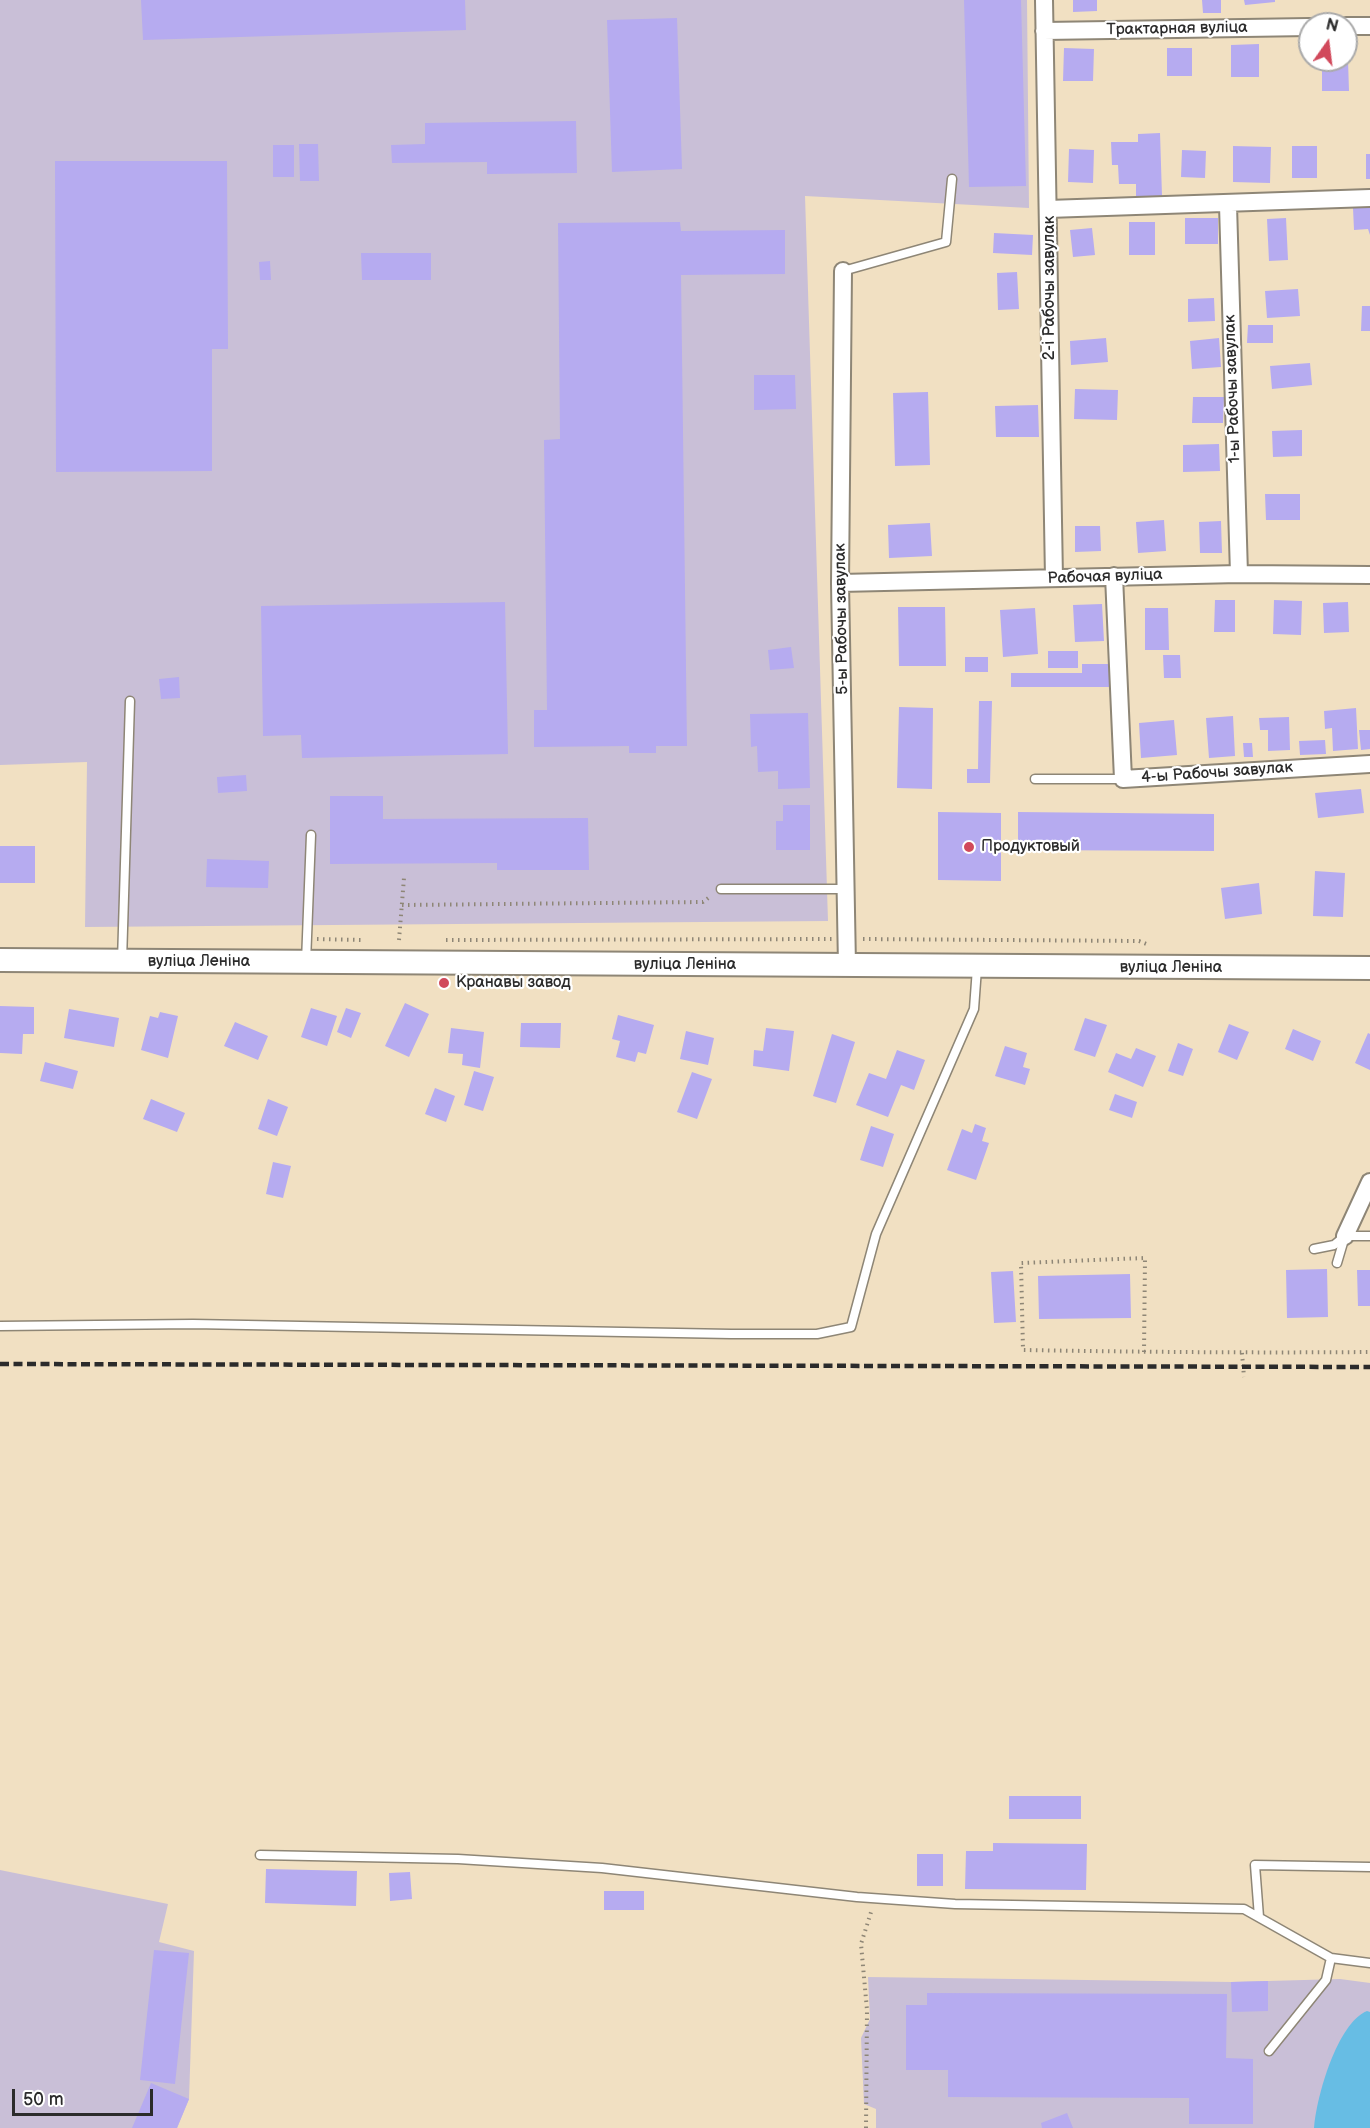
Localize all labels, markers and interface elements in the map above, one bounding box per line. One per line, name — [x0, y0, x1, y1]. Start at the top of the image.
north arrow — [1298, 12, 1358, 72]
text: N — [1324, 15, 1340, 37]
street label: Трактарная вуліца — [1106, 18, 1248, 40]
street label: 2-і Рабочы завулак — [1040, 216, 1060, 360]
street label: 1-ы Рабочы завулак — [1221, 314, 1245, 464]
street label: 5-ы Рабочы завулак — [831, 543, 853, 695]
street label: Рабочая вуліца — [1047, 565, 1163, 589]
street label: 4-ы Рабочы завулак — [1140, 758, 1294, 788]
place label: Продуктовый — [981, 837, 1080, 857]
marker: Продуктовый — [962, 840, 976, 854]
street label: вуліца Леніна — [148, 952, 250, 972]
street label: вуліца Леніна — [634, 955, 736, 975]
street label: вуліца Леніна — [1120, 958, 1222, 978]
place label: Кранавы завод — [456, 973, 571, 993]
marker: Кранавы завод — [437, 976, 451, 990]
scale bar — [15, 2077, 156, 2115]
text: 50 m — [23, 2089, 64, 2110]

